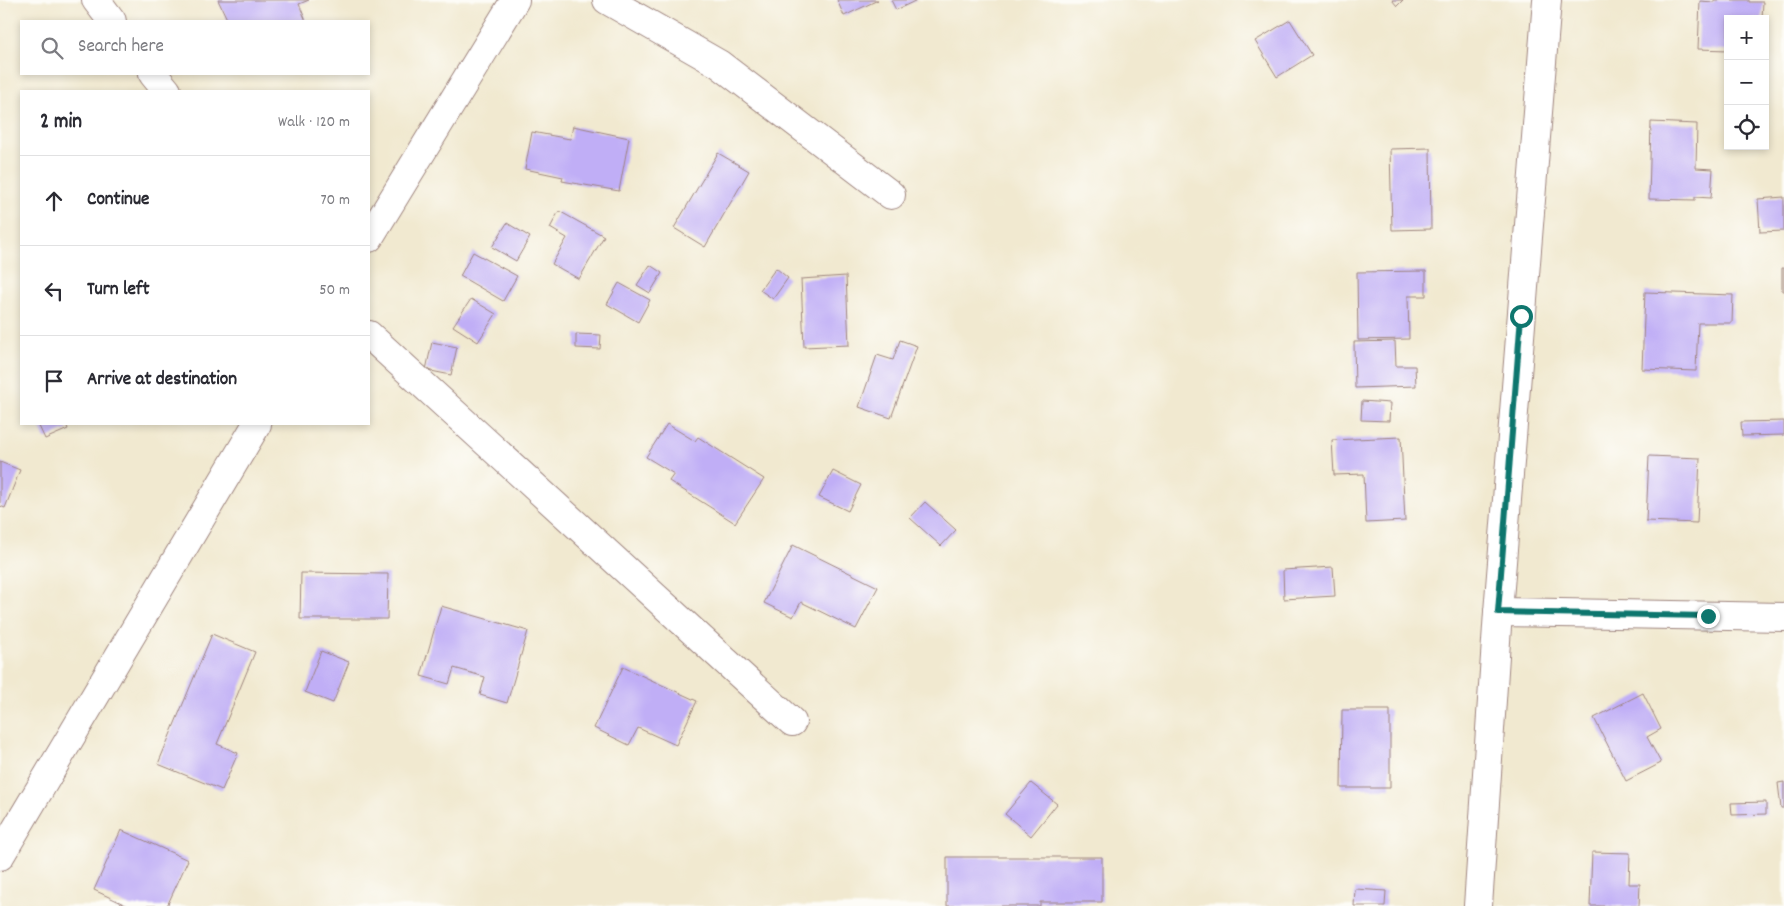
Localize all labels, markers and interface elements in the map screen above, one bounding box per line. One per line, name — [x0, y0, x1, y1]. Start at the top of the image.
map controls — [1724, 15, 1769, 150]
button: + — [1724, 15, 1769, 60]
search box — [20, 20, 370, 75]
icon: search — [38, 34, 66, 62]
text: Search here — [78, 34, 164, 61]
button: − — [1724, 60, 1769, 105]
button: locate — [1724, 105, 1769, 150]
text: 2 min — [40, 108, 82, 138]
text: Walk · 120 m — [278, 111, 350, 134]
icon: ahead — [40, 187, 68, 215]
text: Continue — [87, 187, 149, 214]
text: 70 m — [320, 189, 350, 212]
icon: left — [40, 277, 68, 305]
text: Turn left — [87, 277, 150, 304]
text: 50 m — [319, 279, 350, 302]
route start — [1510, 305, 1533, 328]
icon: arrive — [40, 367, 68, 395]
text: Arrive at destination — [87, 367, 237, 394]
route end — [1697, 605, 1720, 628]

